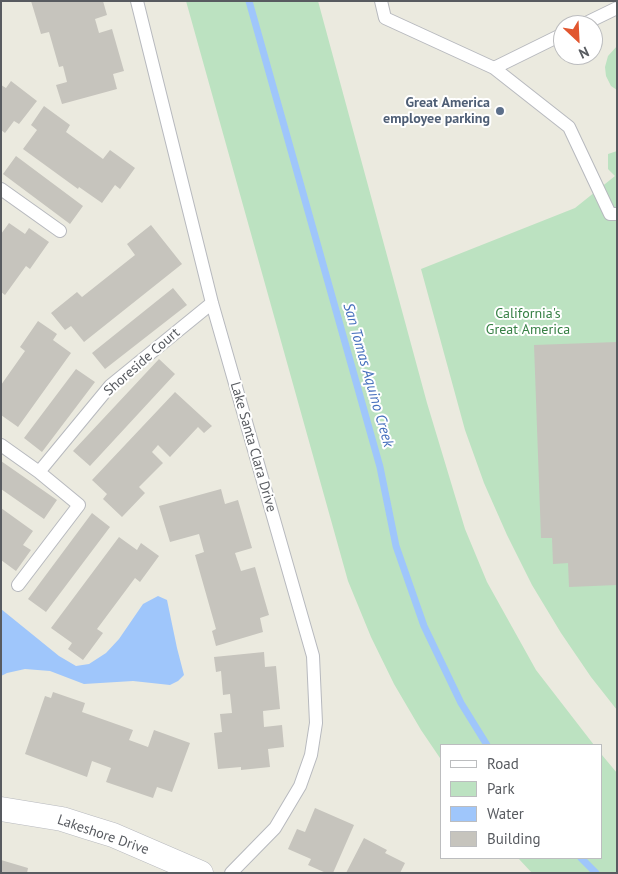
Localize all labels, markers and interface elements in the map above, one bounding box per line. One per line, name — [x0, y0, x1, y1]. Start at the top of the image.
north arrow — [553, 15, 603, 65]
text: N — [576, 43, 592, 63]
place label: Great America employee parking — [383, 95, 490, 128]
marker: Great America employee parking — [494, 105, 506, 117]
water label: San Tomas Aquino Creek — [339, 301, 397, 449]
park label: California's Great America — [486, 306, 570, 338]
street label: Shoreside Court — [101, 325, 183, 399]
street label: Lake Santa Clara Drive — [226, 380, 280, 514]
legend — [440, 744, 603, 859]
text: Road — [487, 754, 519, 773]
text: Park — [487, 779, 515, 798]
text: Water — [487, 804, 524, 823]
street label: Lakeshore Drive — [55, 811, 151, 859]
text: Building — [487, 829, 541, 848]

